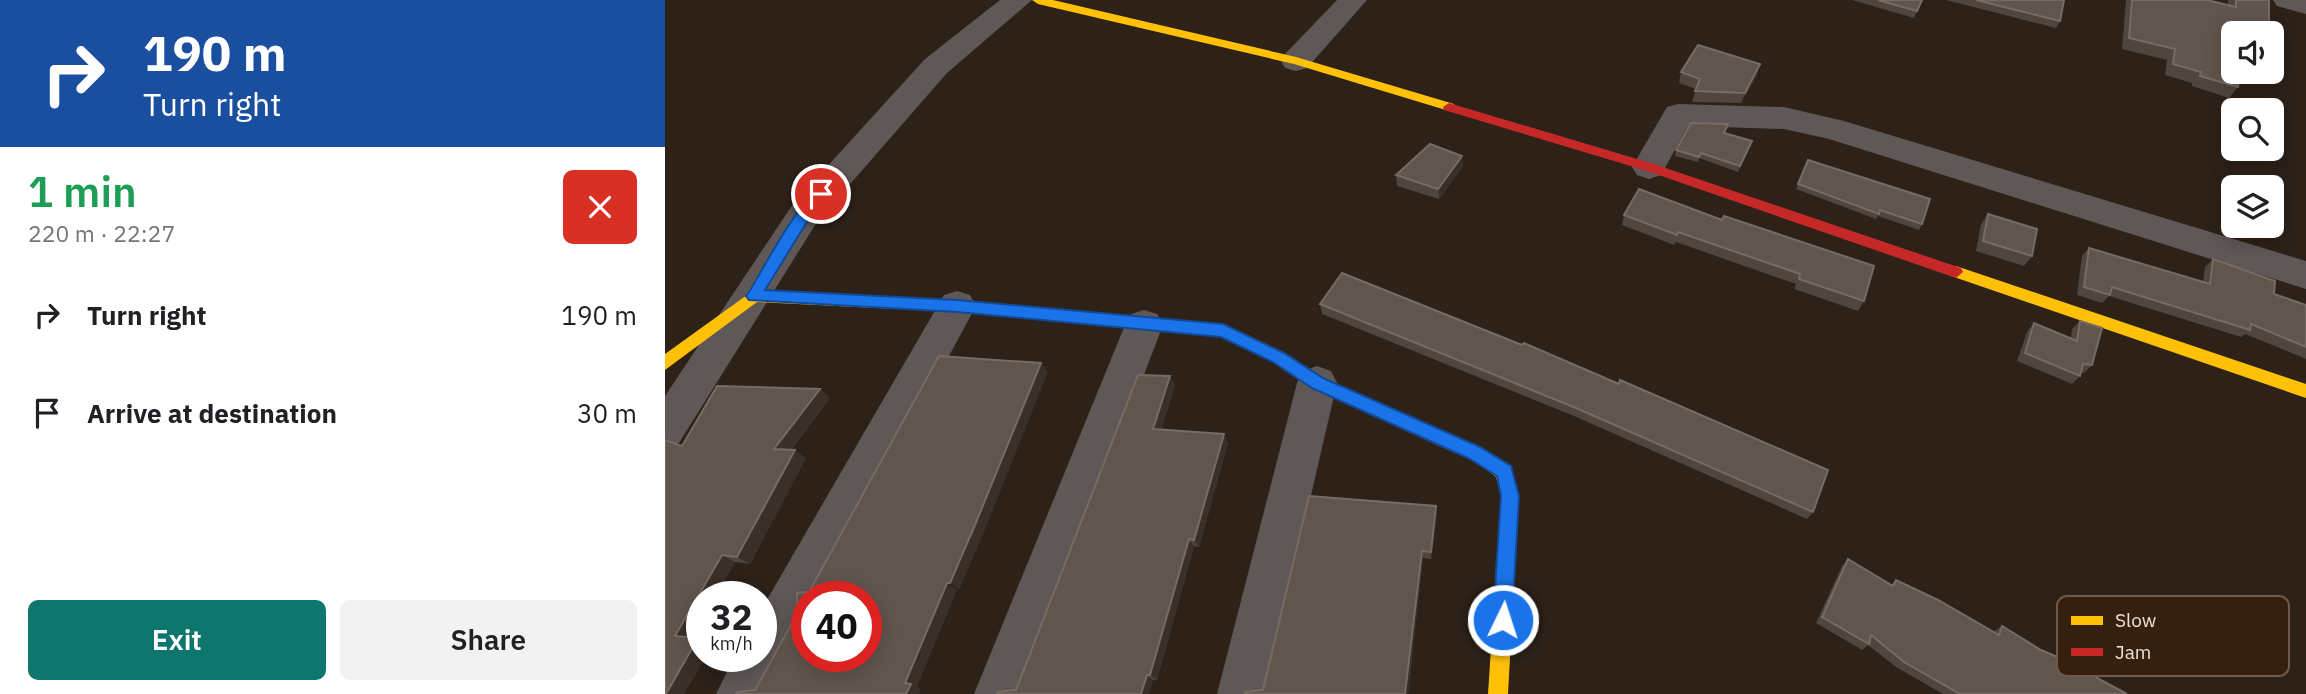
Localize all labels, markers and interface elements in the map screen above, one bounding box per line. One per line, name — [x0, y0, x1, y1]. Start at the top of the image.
text: 190 m — [143, 21, 287, 84]
map controls — [2221, 21, 2284, 238]
button: sound — [2221, 21, 2284, 84]
icon: right — [28, 28, 119, 119]
text: Turn right — [143, 83, 281, 125]
button: search — [2221, 98, 2284, 161]
text: 1 min — [28, 164, 137, 219]
pin — [791, 164, 851, 224]
button: close — [563, 170, 637, 244]
icon: arrive — [802, 175, 840, 213]
button: layers — [2221, 175, 2284, 238]
text: 220 m · 22:27 — [28, 218, 175, 248]
icon: right — [28, 296, 66, 334]
text: Turn right — [87, 298, 206, 332]
text: 190 m — [561, 298, 637, 332]
icon: arrive — [28, 394, 66, 432]
text: Arrive at destination — [87, 396, 337, 430]
text: 30 m — [577, 396, 637, 430]
speed limit sign: 40 — [791, 581, 882, 672]
position arrow — [1466, 583, 1540, 657]
text: 32 — [710, 594, 753, 640]
legend — [2057, 596, 2289, 676]
button: Exit — [28, 600, 326, 680]
button: Share — [340, 600, 637, 680]
text: Slow — [2115, 608, 2156, 632]
text: km/h — [710, 632, 753, 655]
text: Jam — [2115, 640, 2151, 664]

